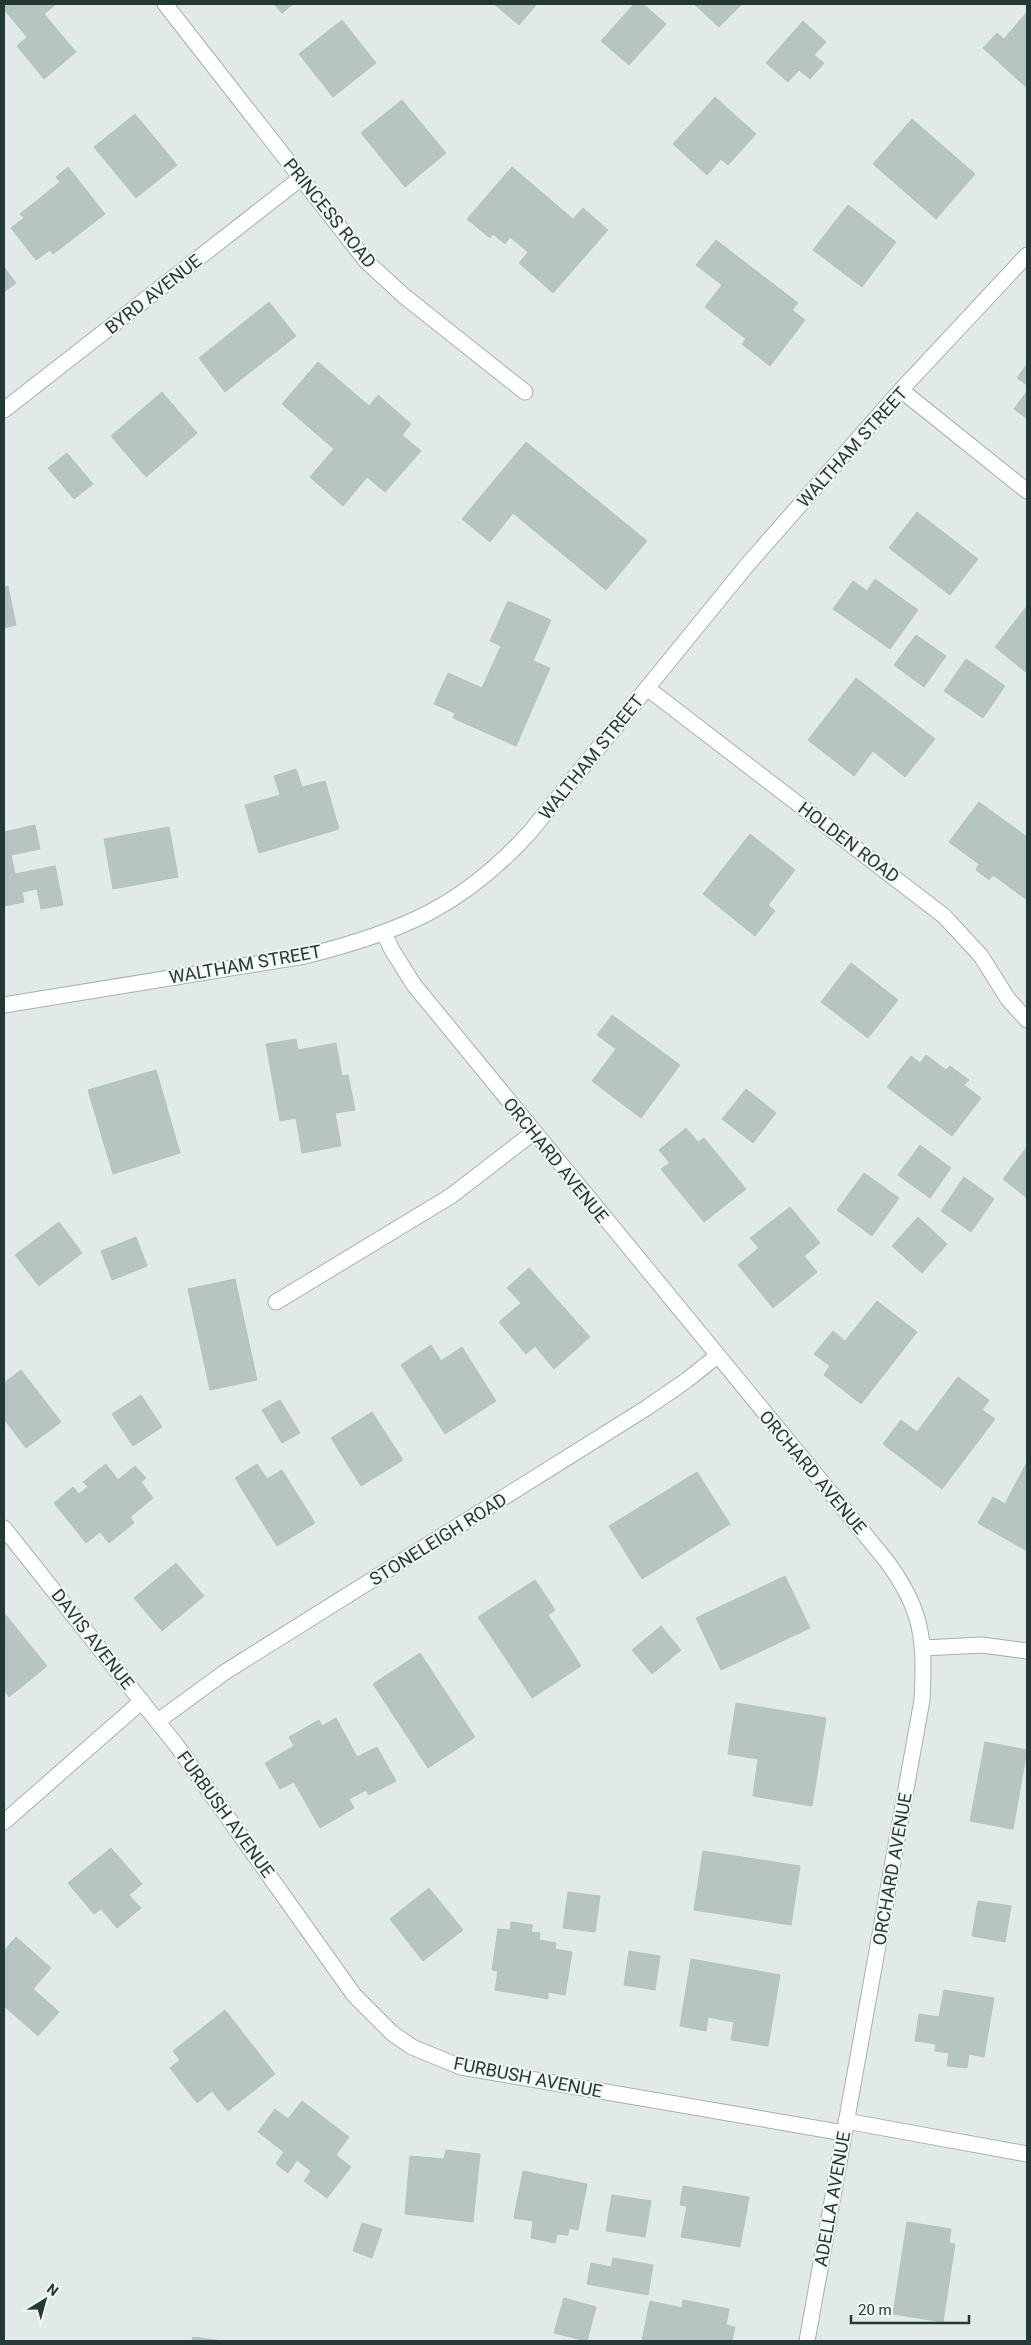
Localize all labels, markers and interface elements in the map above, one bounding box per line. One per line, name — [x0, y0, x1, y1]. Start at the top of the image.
street label: PRINCESS ROAD — [279, 154, 381, 272]
street label: BYRD AVENUE — [101, 250, 205, 338]
street label: WALTHAM STREET — [793, 382, 912, 511]
street label: WALTHAM STREET — [534, 690, 648, 824]
street label: HOLDEN ROAD — [794, 797, 904, 887]
street label: WALTHAM STREET — [167, 940, 323, 988]
street label: ORCHARD AVENUE — [499, 1093, 613, 1227]
street label: ORCHARD AVENUE — [755, 1406, 871, 1538]
street label: STONELEIGH ROAD — [365, 1488, 511, 1590]
street label: DAVIS AVENUE — [47, 1585, 139, 1693]
street label: FURBUSH AVENUE — [173, 1747, 279, 1881]
street label: ORCHARD AVENUE — [868, 1791, 916, 1947]
street label: FURBUSH AVENUE — [452, 2052, 604, 2102]
street label: ADELLA AVENUE — [810, 2130, 854, 2268]
north arrow — [20, 2275, 70, 2325]
text: N — [44, 2280, 62, 2299]
scale bar — [851, 2292, 968, 2324]
text: 20 m — [858, 2301, 892, 2319]

